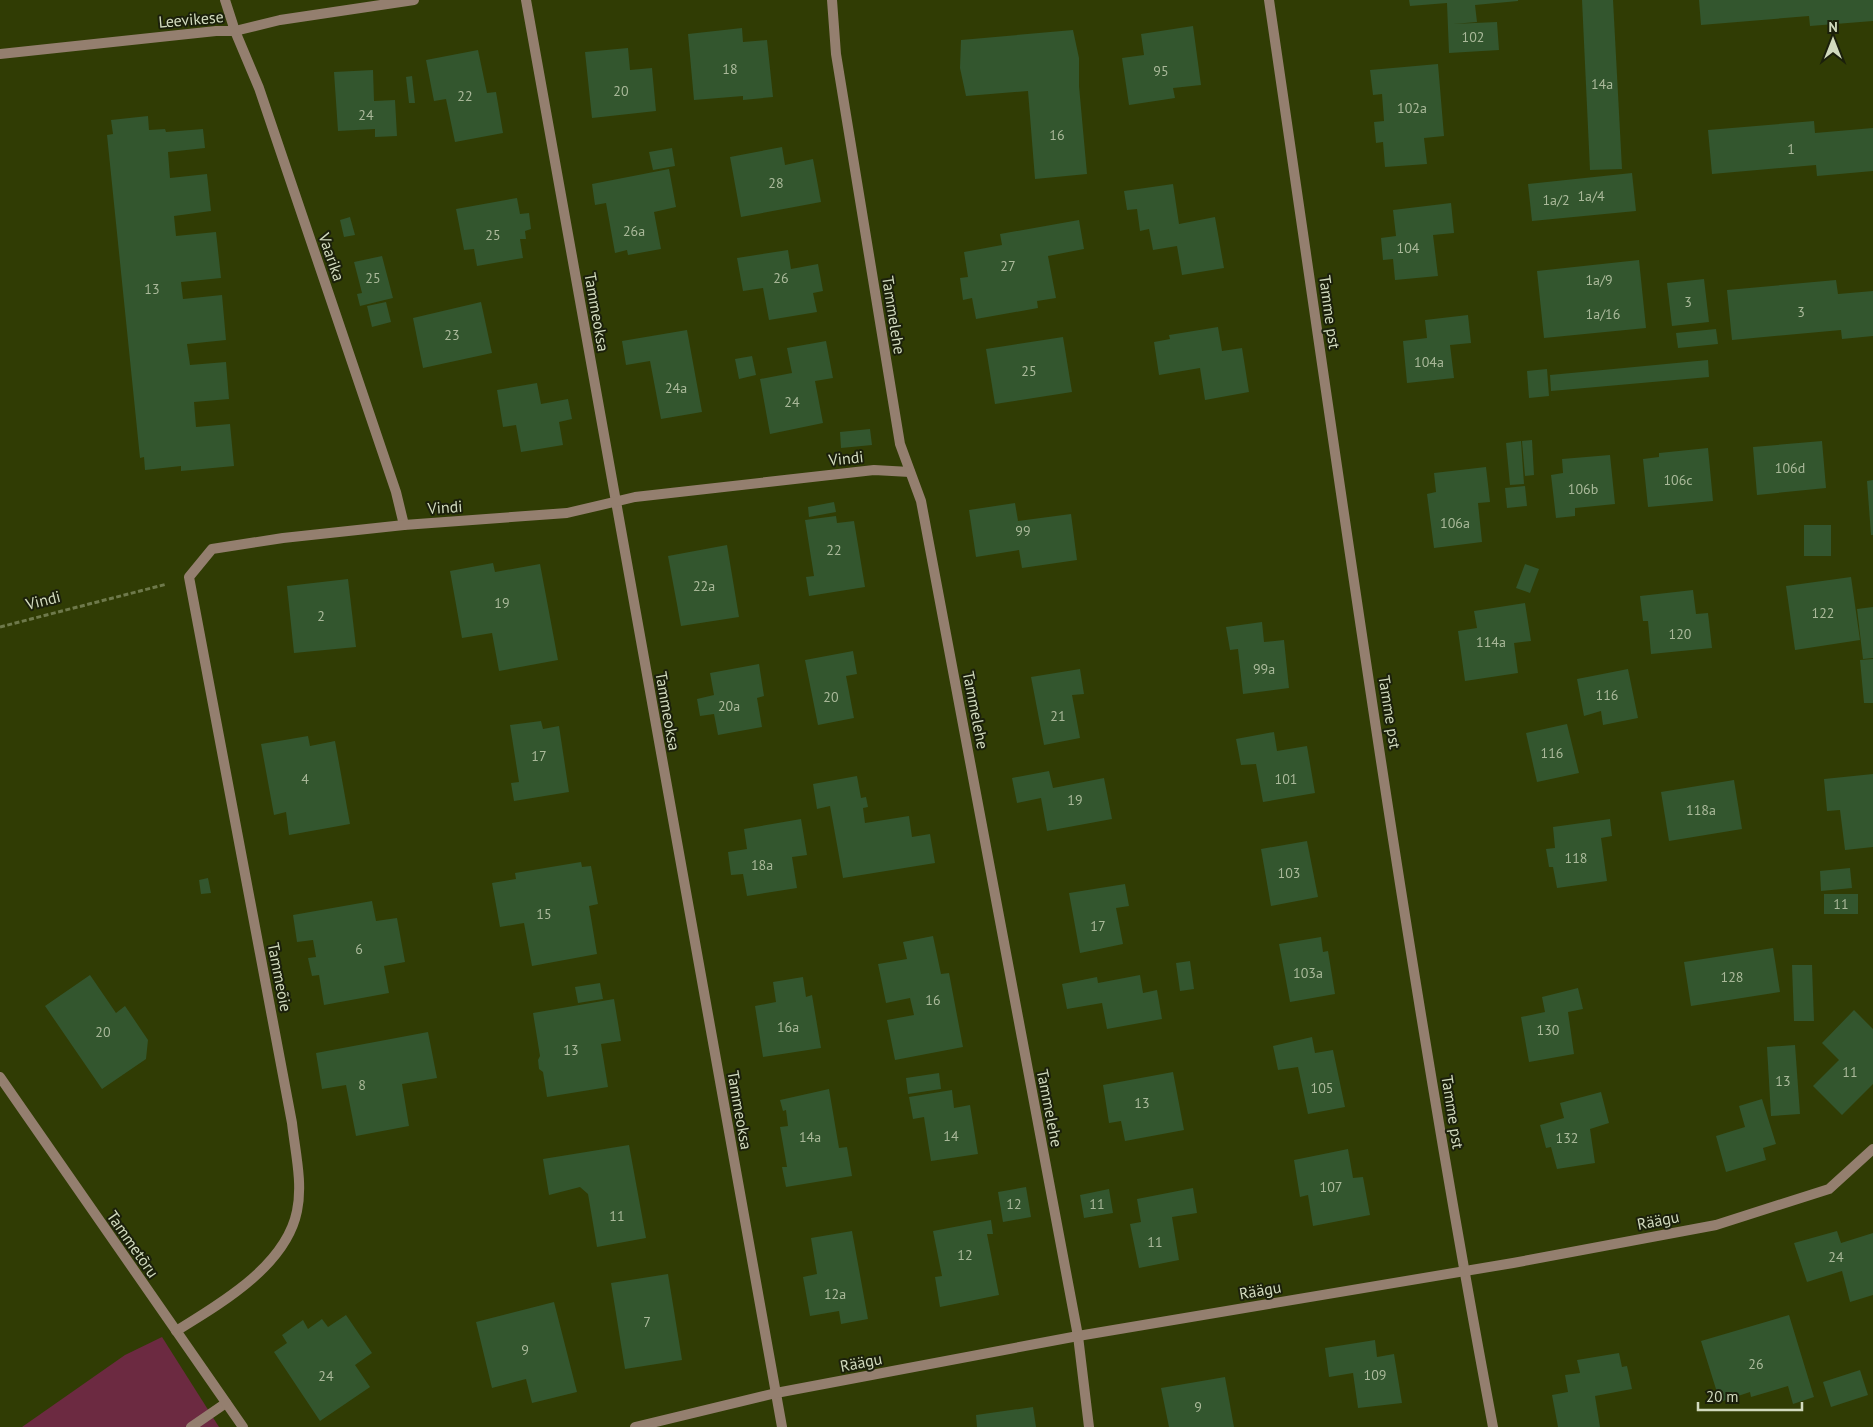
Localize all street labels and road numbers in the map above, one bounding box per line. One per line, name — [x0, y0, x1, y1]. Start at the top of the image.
street label: Leevikese — [157, 6, 225, 32]
street label: Vaarika — [314, 229, 350, 284]
street label: Tammeoksa — [580, 271, 614, 353]
street label: Tammelehe — [878, 274, 910, 356]
street label: Tamme pst — [1315, 274, 1345, 351]
street label: Vindi — [827, 446, 864, 470]
street label: Vindi — [426, 496, 463, 518]
street label: Vindi — [23, 586, 62, 614]
street label: Tammelehe — [959, 669, 993, 751]
street label: Tammeoksa — [651, 670, 685, 752]
street label: Tamme pst — [1374, 674, 1406, 751]
street label: Tammeõie — [263, 941, 297, 1013]
street label: Tammelehe — [1033, 1067, 1067, 1149]
street label: Tammeoksa — [723, 1069, 757, 1151]
street label: Tamme pst — [1437, 1074, 1469, 1151]
street label: Räägu — [1635, 1206, 1681, 1234]
street label: Tammetõru — [103, 1207, 163, 1281]
street label: Räägu — [1237, 1276, 1283, 1304]
street label: Räägu — [838, 1348, 884, 1376]

